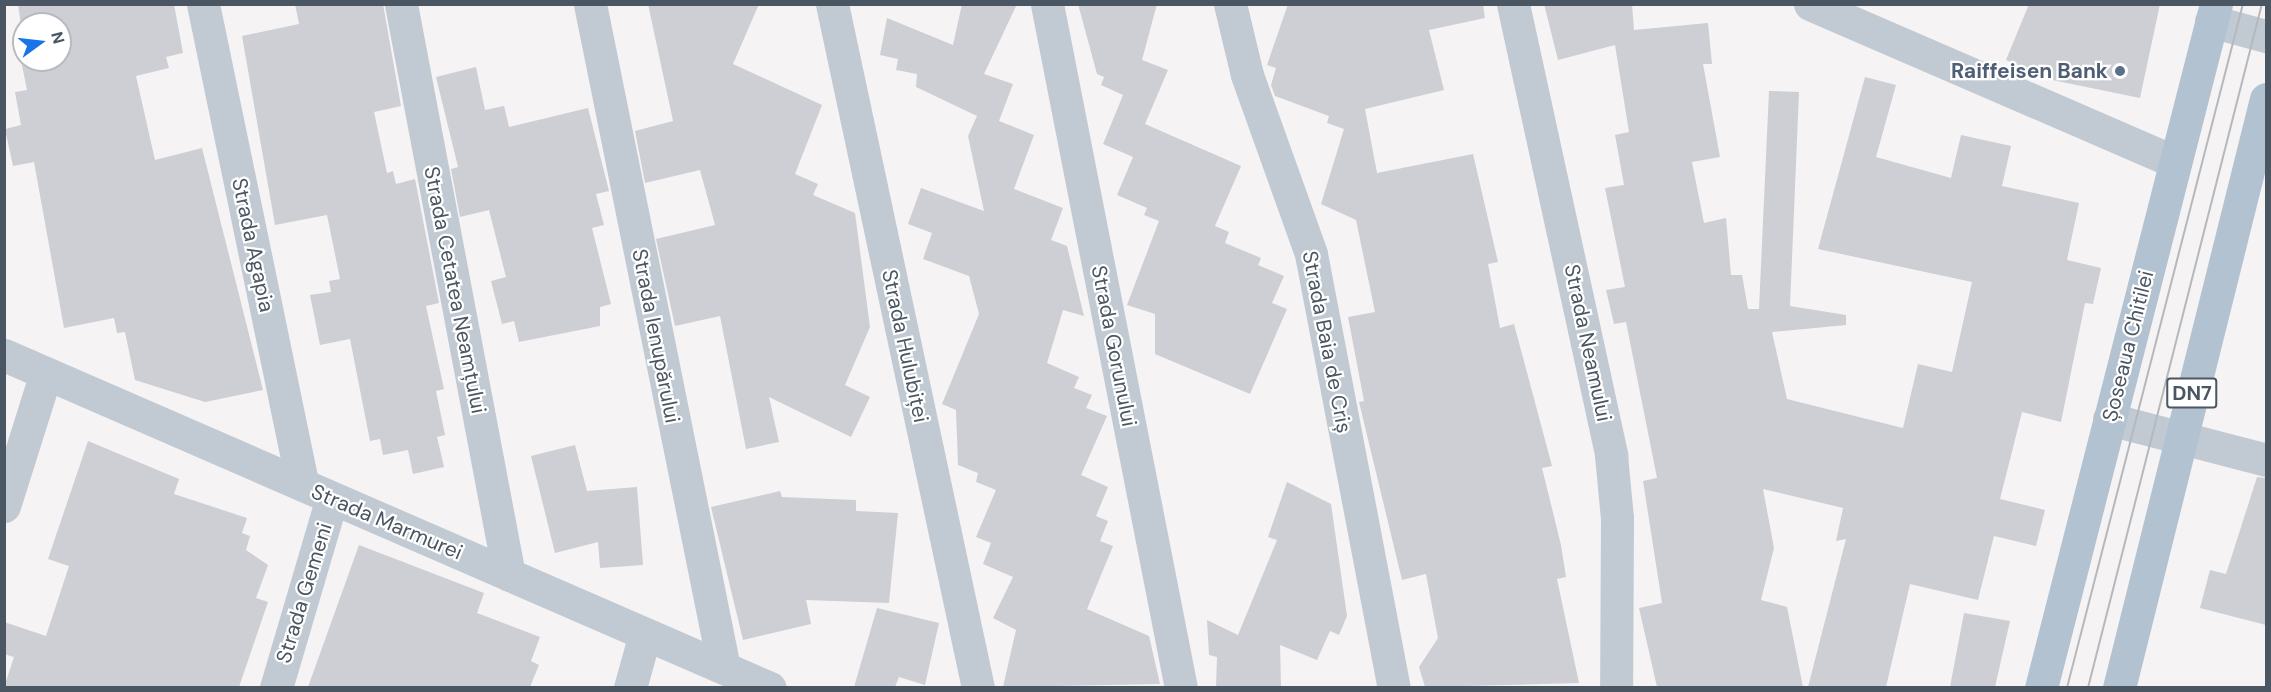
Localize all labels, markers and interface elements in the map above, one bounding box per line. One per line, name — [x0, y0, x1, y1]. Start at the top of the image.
north arrow — [12, 12, 72, 72]
text: N — [46, 29, 70, 46]
place label: Raiffeisen Bank — [1951, 58, 2108, 84]
marker: Raiffeisen Bank — [2113, 64, 2127, 78]
street label: Strada Cetatea Neamțului — [419, 164, 491, 416]
street label: Strada Agapia — [226, 176, 280, 314]
street label: Strada Ienupărului — [627, 247, 685, 425]
street label: Strada Baia de Criș — [1297, 249, 1357, 435]
street label: Strada Neamului — [1559, 262, 1617, 424]
street label: Strada Gorunului — [1086, 263, 1142, 429]
street label: Strada Hulubiței — [876, 267, 934, 425]
street label: Șoseaua Chitilei — [2097, 268, 2159, 424]
road number: DN7 — [2165, 376, 2219, 410]
street label: Strada Marmurei — [308, 479, 466, 565]
street label: Strada Gemeni — [271, 520, 337, 666]

